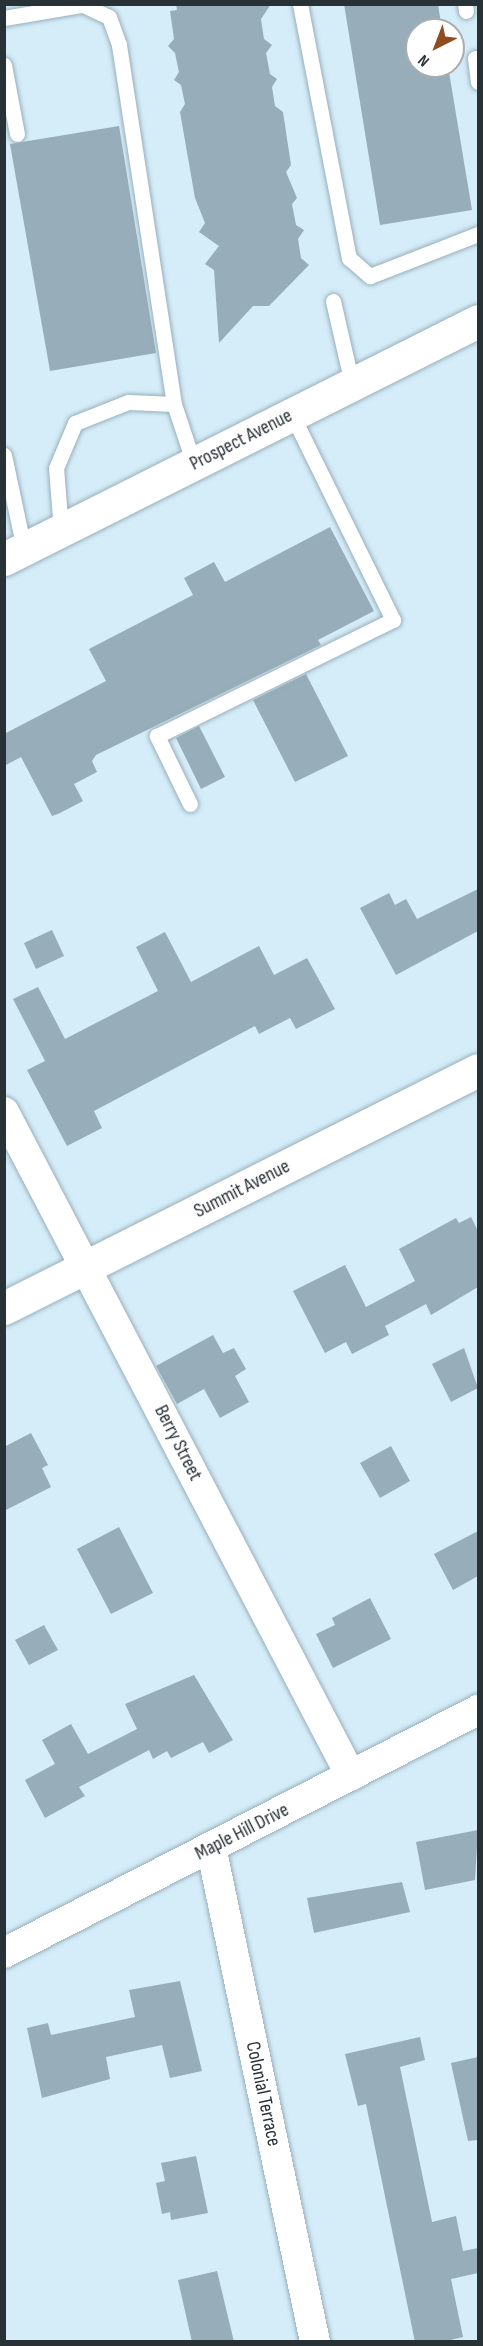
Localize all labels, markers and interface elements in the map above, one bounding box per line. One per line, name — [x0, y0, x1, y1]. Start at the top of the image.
north arrow — [405, 18, 465, 78]
text: N — [414, 50, 433, 70]
street label: Prospect Avenue — [186, 404, 296, 476]
street label: Summit Avenue — [190, 1155, 294, 1223]
street label: Berry Street — [149, 1401, 207, 1485]
street label: Maple Hill Drive — [191, 1798, 293, 1866]
street label: Colonial Terrace — [240, 2039, 286, 2149]

